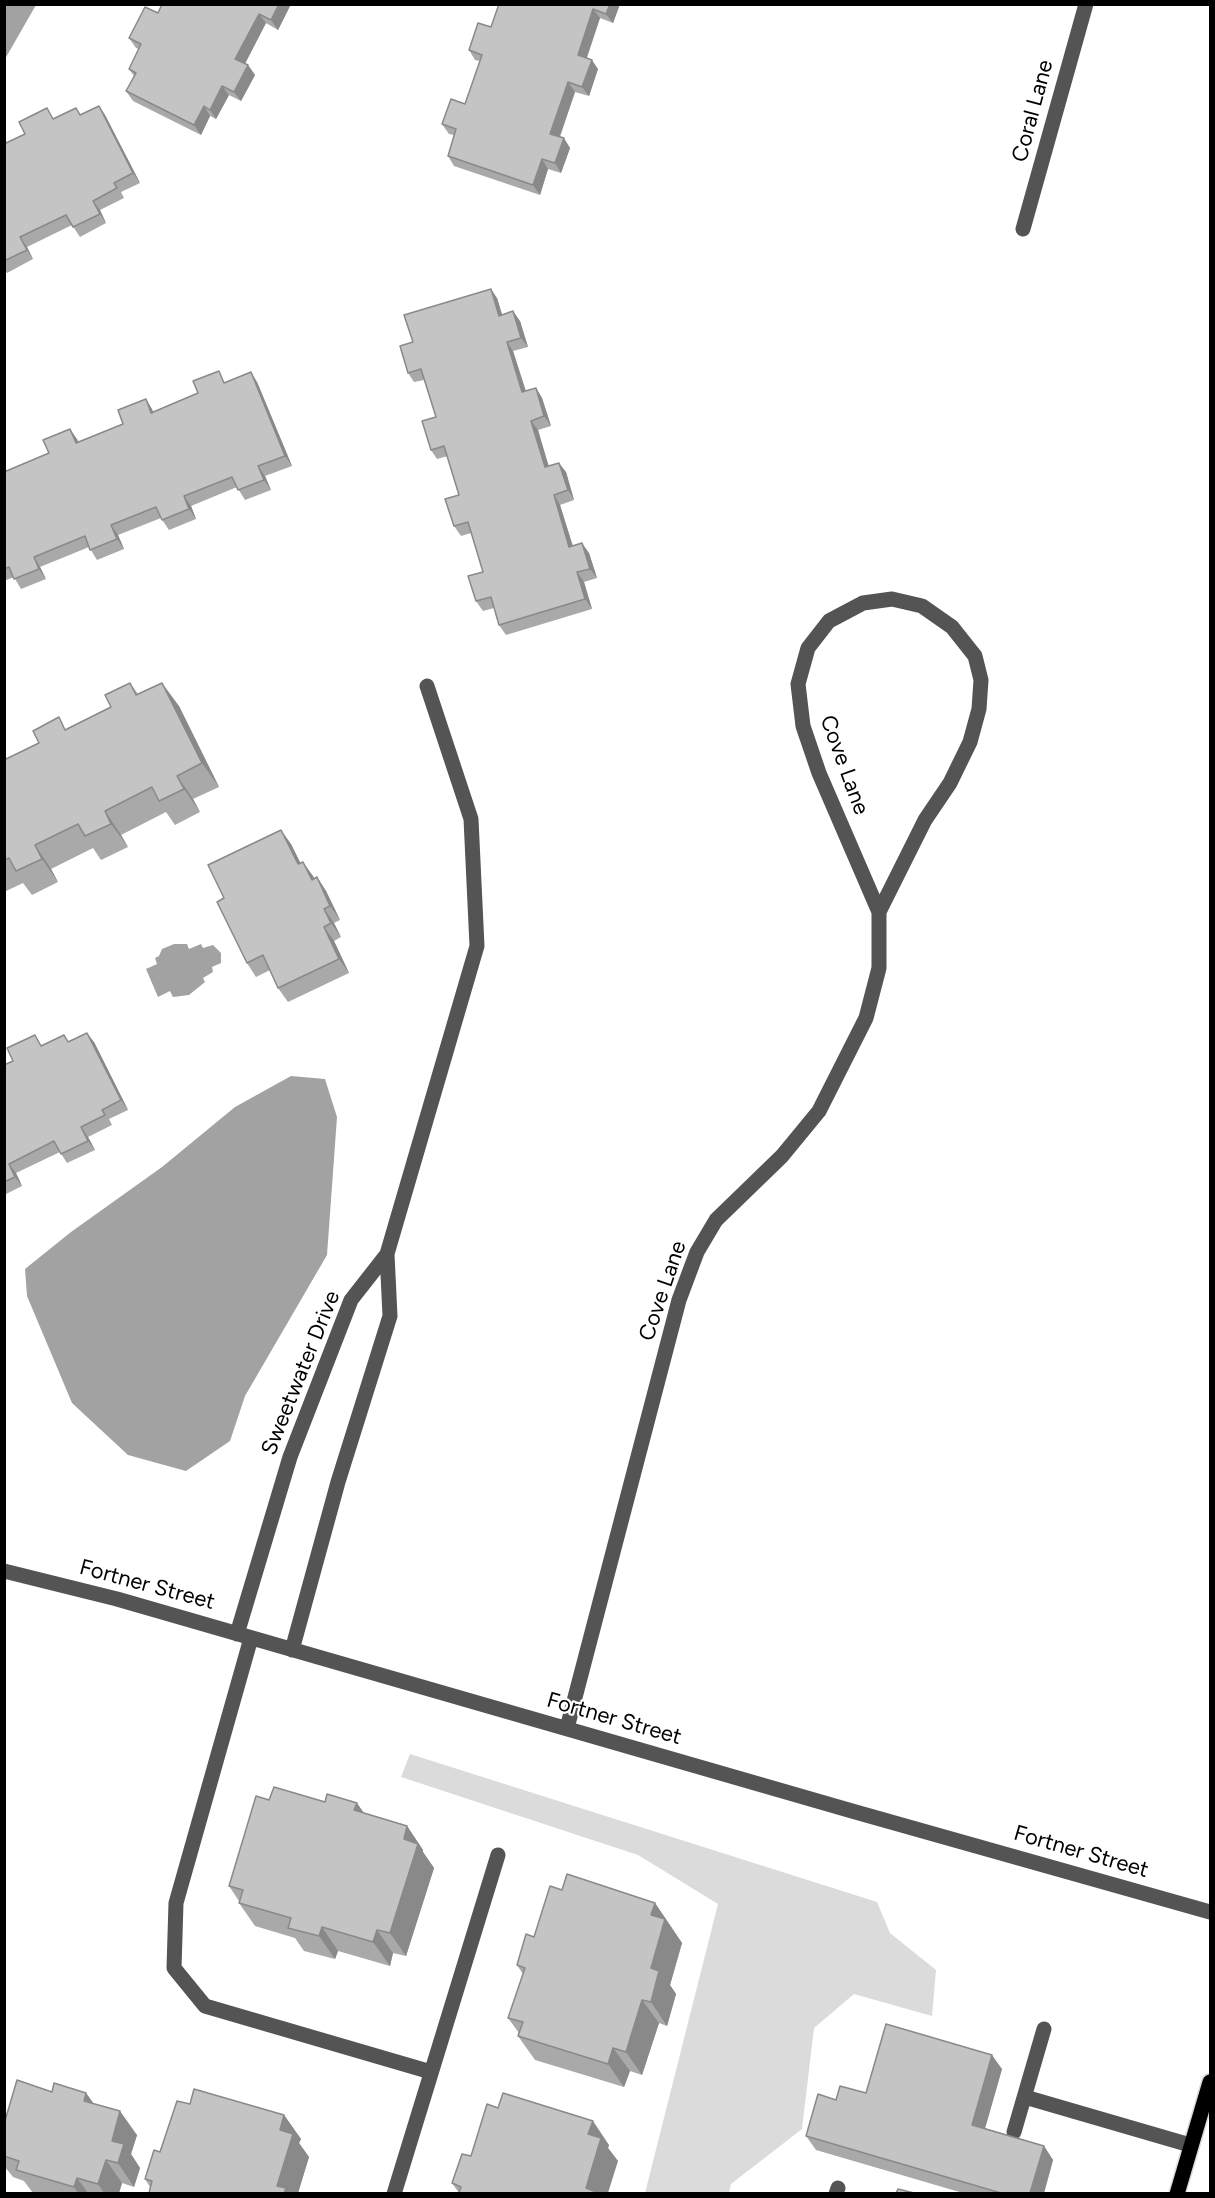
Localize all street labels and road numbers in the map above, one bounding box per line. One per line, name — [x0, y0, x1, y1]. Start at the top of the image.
street label: Coral Lane — [1007, 57, 1059, 165]
street label: Cove Lane — [814, 712, 874, 818]
street label: Cove Lane — [634, 1238, 692, 1344]
street label: Sweetwater Drive — [256, 1287, 346, 1459]
street label: Fortner Street — [76, 1554, 218, 1616]
street label: Fortner Street — [544, 1687, 684, 1751]
street label: Fortner Street — [1011, 1820, 1151, 1884]

